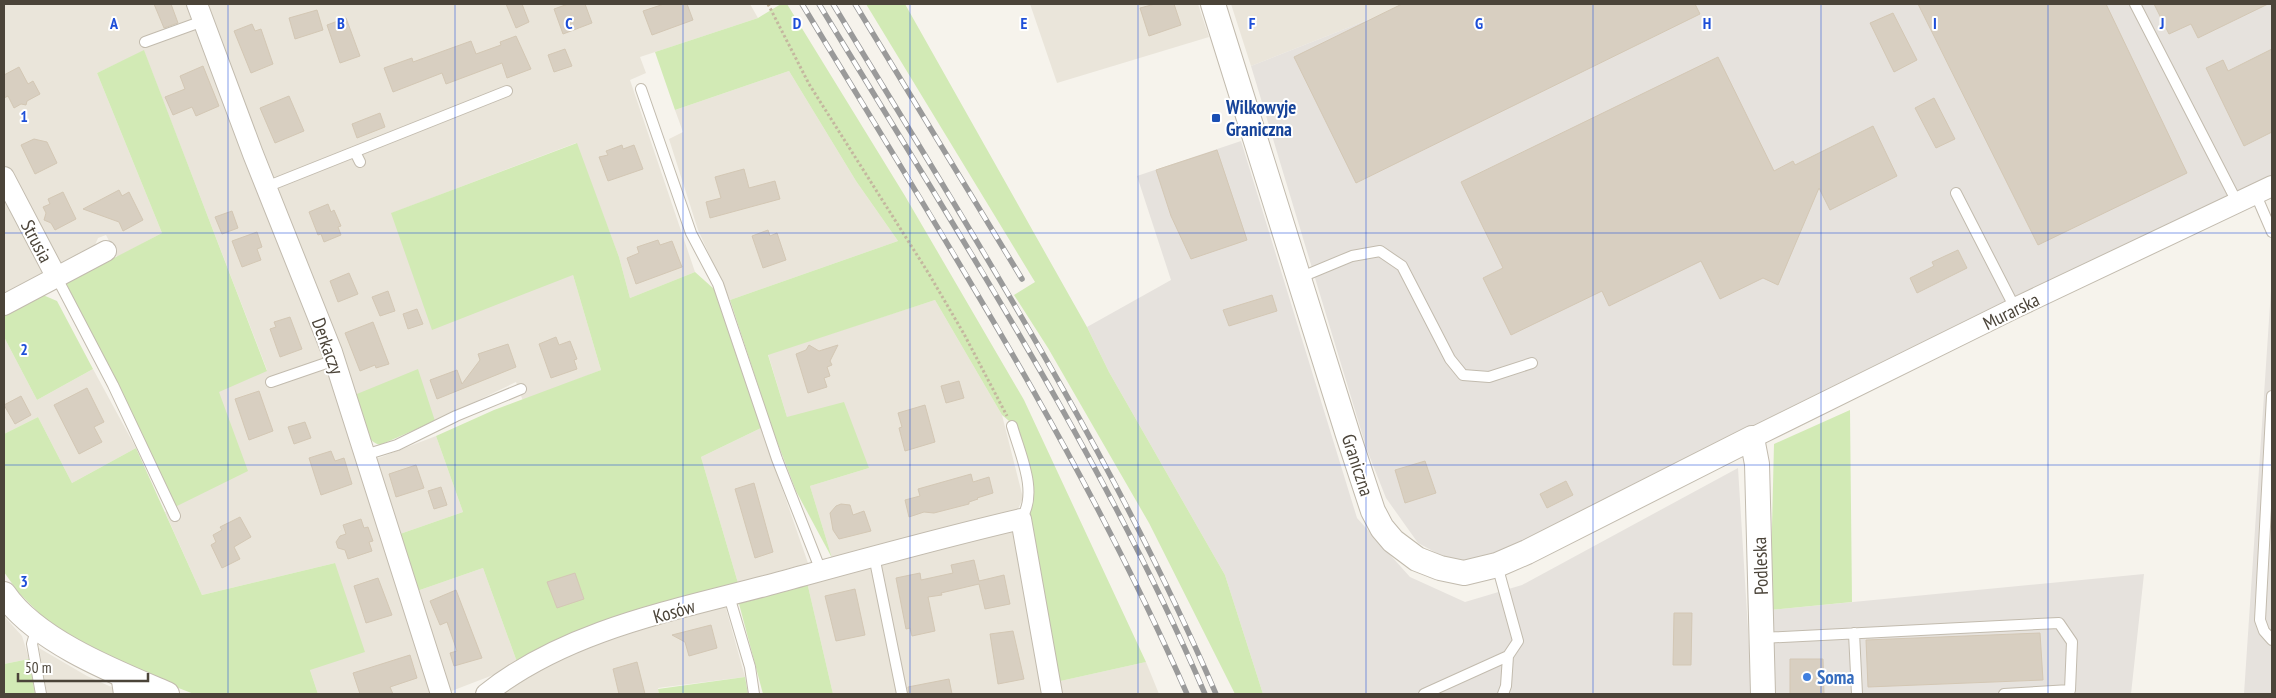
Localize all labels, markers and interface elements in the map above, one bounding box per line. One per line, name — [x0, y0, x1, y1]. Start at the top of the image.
text: A — [109, 13, 119, 33]
text: B — [337, 13, 345, 33]
text: C — [565, 13, 573, 33]
text: D — [793, 13, 802, 33]
text: E — [1021, 13, 1028, 33]
text: F — [1249, 13, 1256, 33]
text: G — [1475, 13, 1483, 33]
text: H — [1703, 13, 1711, 33]
text: I — [1933, 13, 1937, 33]
text: J — [2159, 13, 2164, 33]
place label: Wilkowyje Graniczna — [1225, 95, 1296, 141]
text: 1 — [20, 106, 28, 126]
marker: Wilkowyje Graniczna — [1210, 112, 1222, 124]
street label: Strusia — [16, 216, 58, 266]
street label: Murarska — [1979, 287, 2043, 335]
street label: Derkaczy — [307, 314, 350, 378]
text: 2 — [20, 339, 28, 359]
street label: Graniczna — [1337, 431, 1379, 499]
street label: Podleska — [1747, 537, 1773, 595]
text: 3 — [20, 571, 28, 591]
street label: Kosów — [650, 593, 698, 628]
scale bar — [18, 650, 148, 682]
text: 50 m — [25, 658, 51, 677]
place label: Soma — [1817, 665, 1854, 689]
marker: Soma — [1801, 671, 1813, 683]

